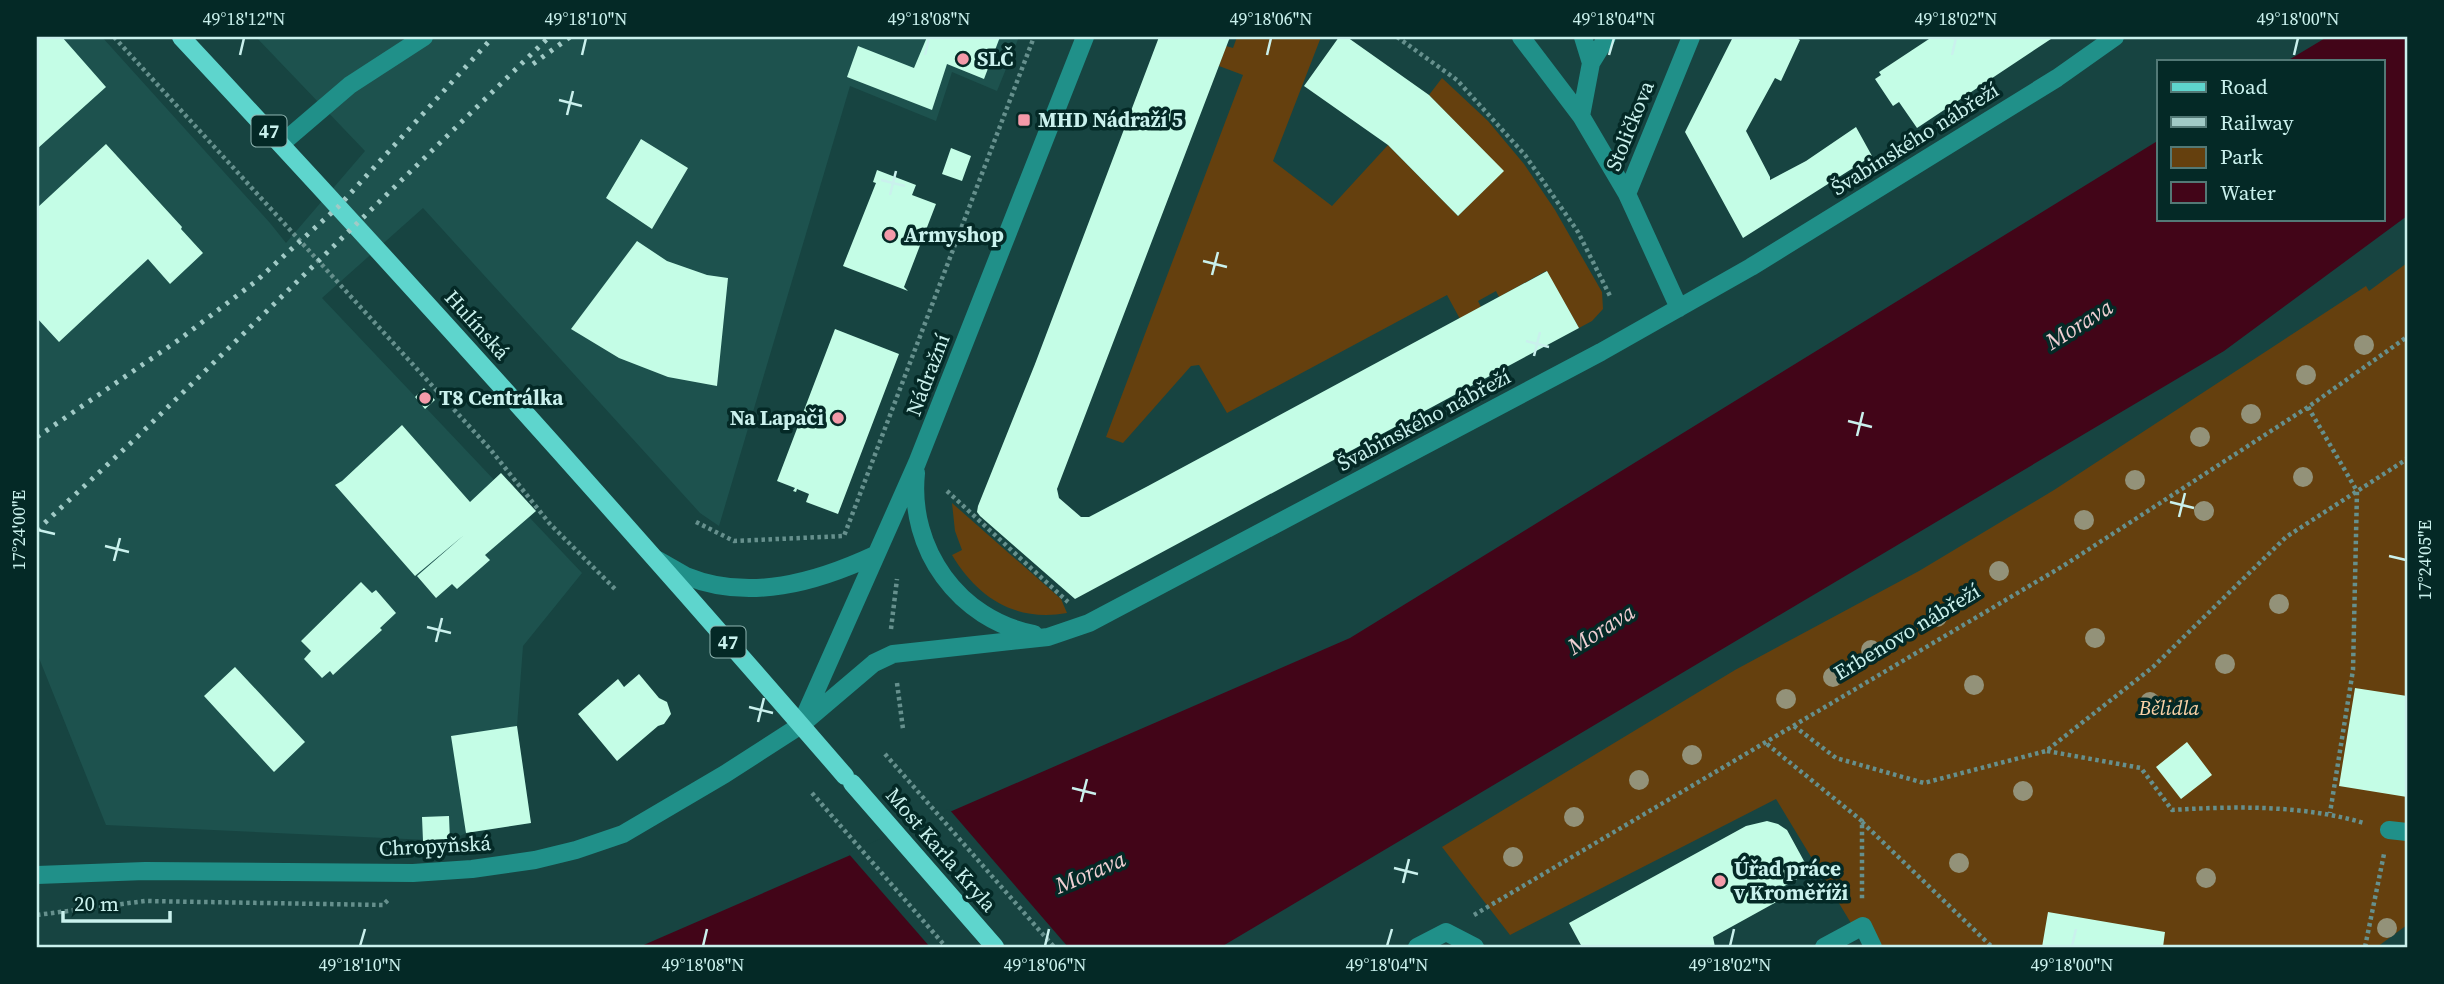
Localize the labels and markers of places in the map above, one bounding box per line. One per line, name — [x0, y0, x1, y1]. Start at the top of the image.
place label: SLČ — [977, 44, 1013, 73]
marker: SLČ — [955, 51, 971, 67]
place label: MHD Nádraží 5 — [1038, 105, 1183, 134]
marker: MHD Nádraží 5 — [1016, 112, 1032, 128]
place label: Armyshop — [904, 220, 1004, 249]
marker: Armyshop — [882, 227, 898, 243]
place label: T8 Centrálka — [439, 383, 564, 412]
marker: T8 Centrálka — [417, 390, 433, 406]
place label: Na Lapači — [730, 403, 824, 432]
marker: Na Lapači — [830, 410, 846, 426]
place label: Úřad práce v Kroměříži — [1733, 854, 1849, 907]
marker: Úřad práce v Kroměříži — [1712, 873, 1728, 889]

